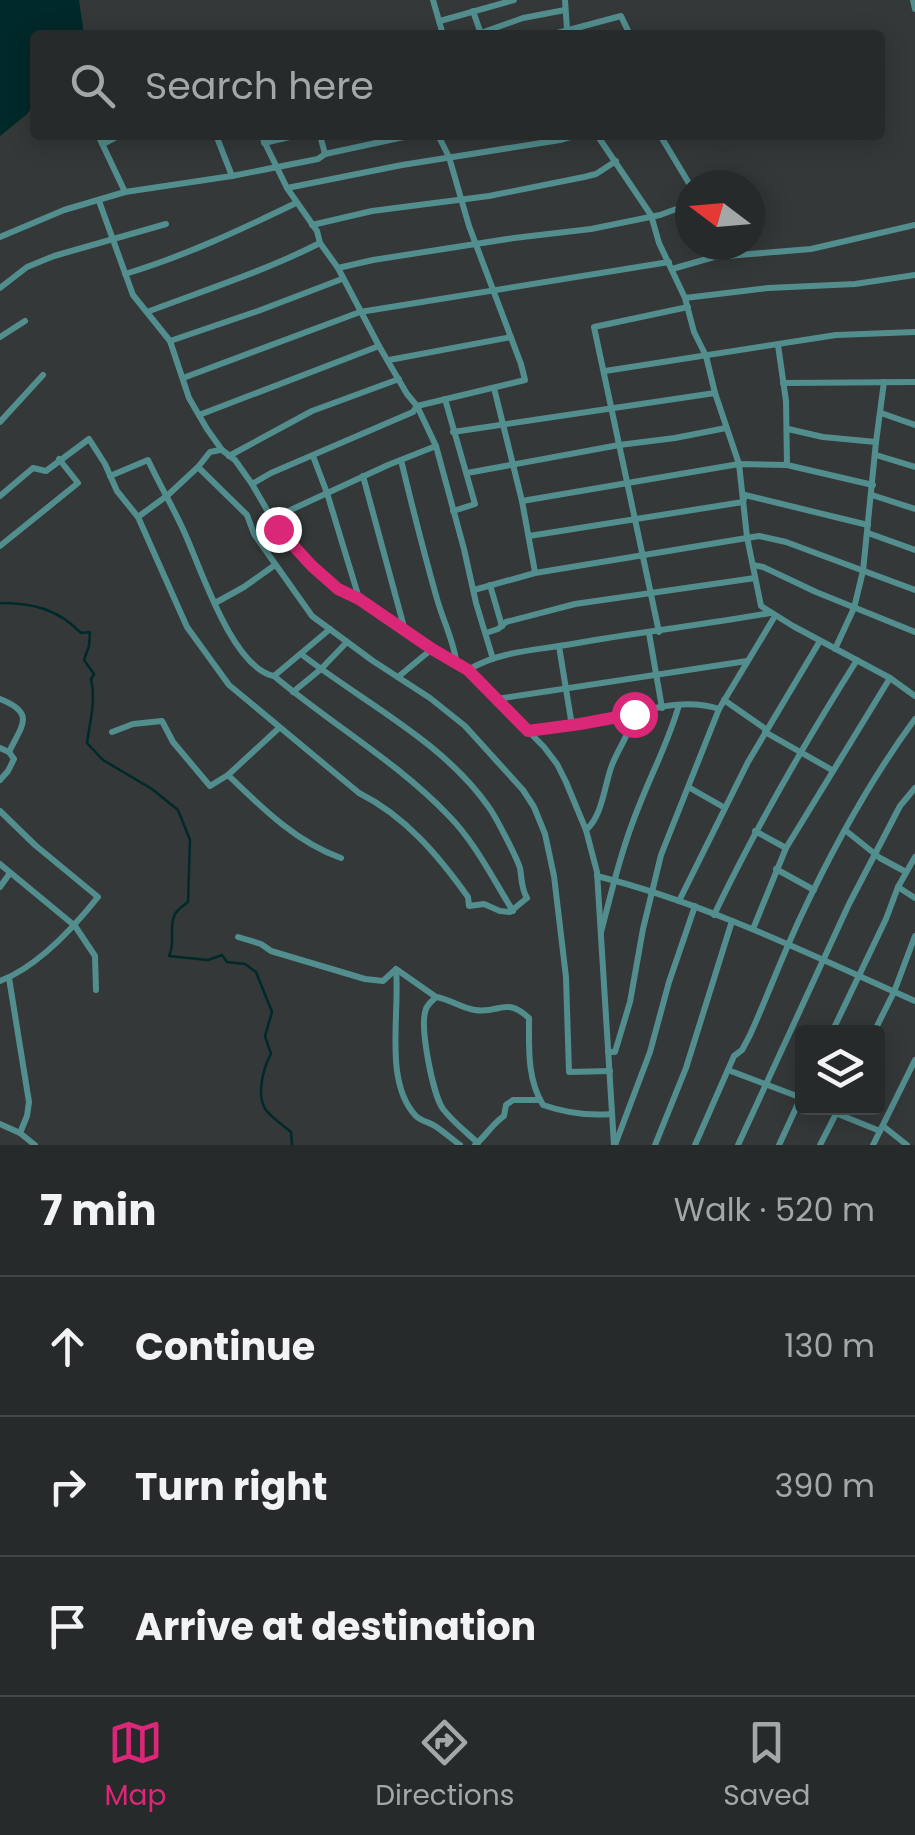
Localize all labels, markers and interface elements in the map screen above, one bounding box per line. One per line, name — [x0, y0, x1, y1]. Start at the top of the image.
search box — [30, 30, 885, 140]
icon: search — [65, 58, 120, 113]
text: Search here — [145, 59, 374, 112]
north arrow — [675, 170, 765, 260]
route end — [256, 507, 302, 553]
route start — [612, 692, 658, 738]
map controls — [795, 1025, 885, 1115]
button: layers — [795, 1025, 885, 1115]
text: 7 min — [40, 1181, 157, 1240]
text: Walk · 520 m — [674, 1187, 875, 1232]
icon: ahead — [40, 1319, 95, 1374]
text: Continue — [135, 1320, 315, 1373]
text: 130 m — [784, 1323, 875, 1368]
icon: right — [40, 1459, 95, 1514]
text: Turn right — [135, 1460, 327, 1513]
text: 390 m — [774, 1463, 875, 1508]
icon: arrive — [40, 1599, 95, 1654]
text: Arrive at destination — [135, 1600, 536, 1653]
tab: Map — [104, 1715, 166, 1817]
tab: Directions — [375, 1715, 514, 1817]
tab: Saved — [723, 1715, 811, 1817]

